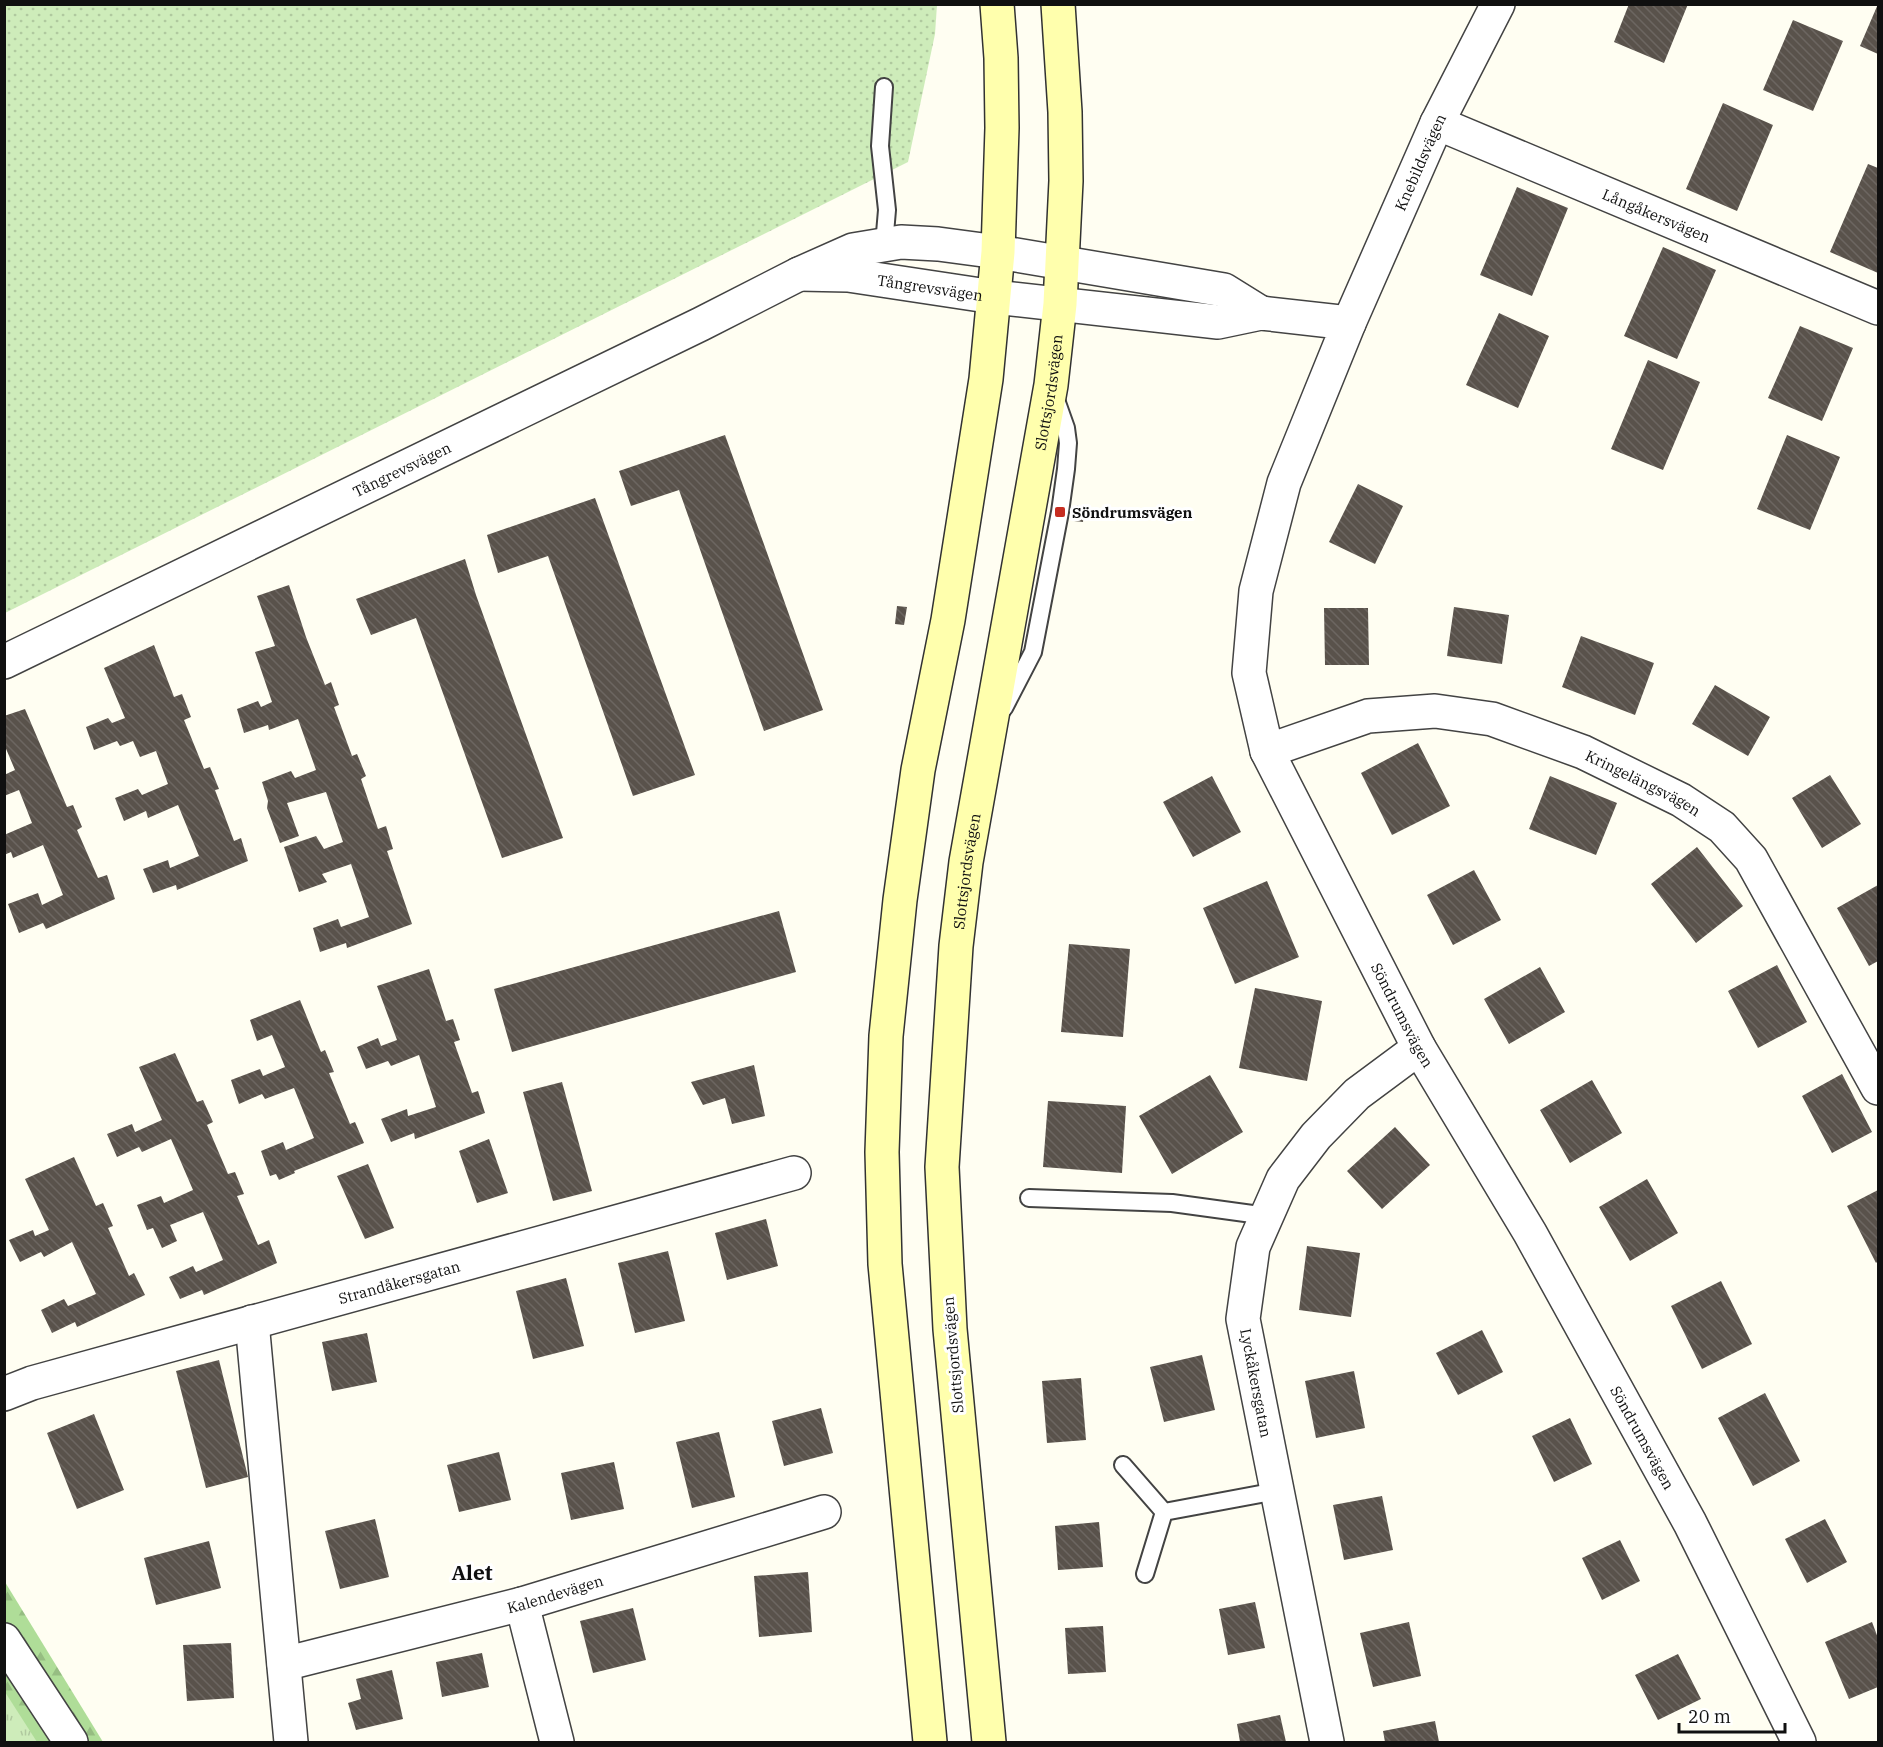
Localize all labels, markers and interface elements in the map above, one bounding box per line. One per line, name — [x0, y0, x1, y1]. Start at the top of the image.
street label: Knebildsvägen — [1390, 110, 1450, 213]
street label: Långåkersvägen — [1600, 184, 1714, 246]
street label: Tångrevsvägen — [876, 270, 985, 305]
street label: Slottsjordsvägen — [1030, 333, 1066, 452]
street label: Tångrevsvägen — [350, 437, 454, 501]
place label: Söndrumsvägen — [1072, 503, 1193, 522]
marker: Söndrumsvägen — [1053, 505, 1067, 519]
street label: Kringelängsvägen — [1582, 745, 1705, 820]
street label: Slottsjordsvägen — [949, 811, 984, 930]
street label: Söndrumsvägen — [1367, 960, 1438, 1071]
street label: Strandåkersgatan — [336, 1256, 463, 1308]
street label: Slottsjordsvägen — [938, 1295, 968, 1414]
street label: Lyckåkersgatan — [1236, 1327, 1276, 1440]
street label: Söndrumsvägen — [1607, 1382, 1679, 1493]
district label: Alet — [451, 1558, 493, 1586]
street label: Kalendevägen — [505, 1570, 606, 1617]
scale bar — [1679, 1696, 1786, 1734]
text: 20 m — [1688, 1705, 1731, 1728]

